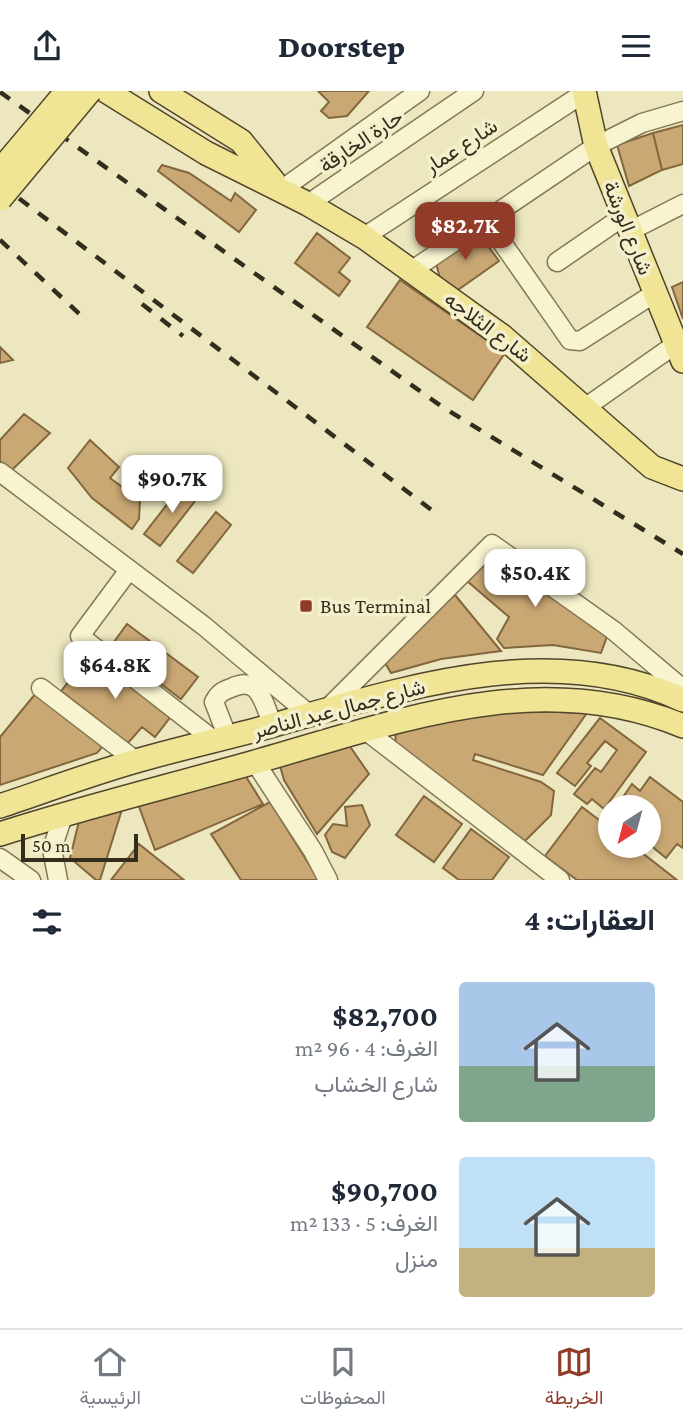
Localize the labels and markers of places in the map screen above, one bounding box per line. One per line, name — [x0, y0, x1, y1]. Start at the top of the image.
pin: $82.7K — [408, 202, 522, 262]
pin: $90.7K — [115, 455, 229, 515]
pin: $50.4K — [478, 549, 592, 609]
place label: Bus Terminal — [320, 594, 431, 618]
marker: Bus Terminal — [298, 598, 314, 614]
pin: $64.8K — [58, 641, 172, 701]

